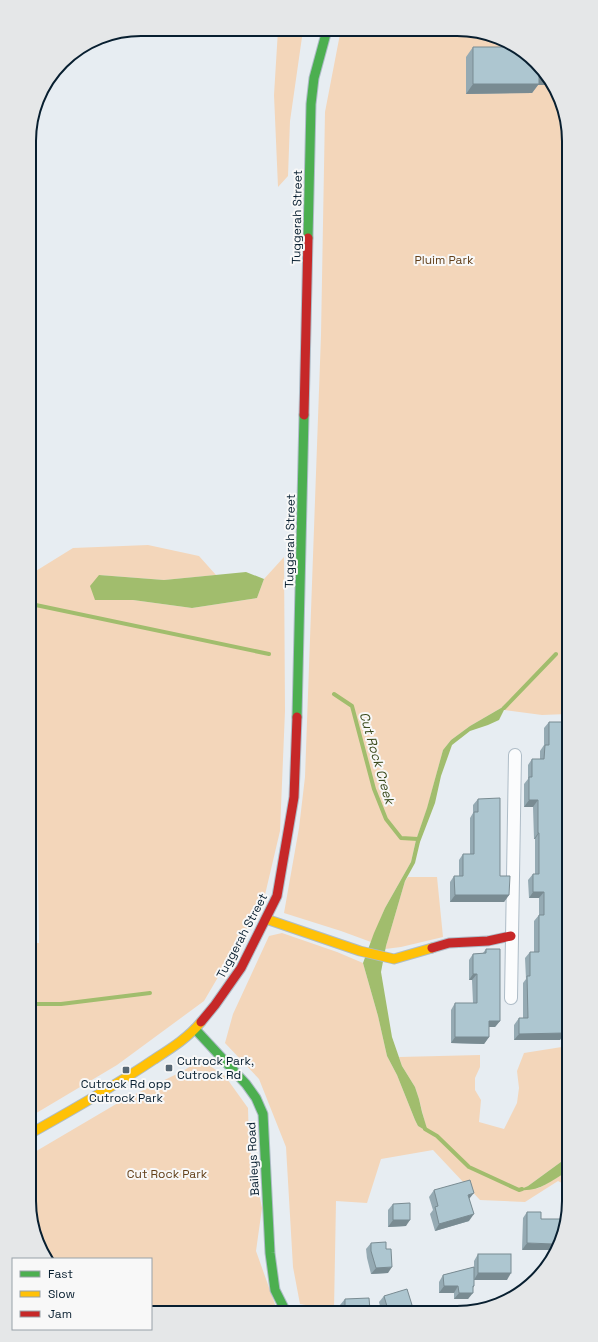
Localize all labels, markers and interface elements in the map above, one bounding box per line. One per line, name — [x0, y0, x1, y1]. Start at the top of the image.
street label: Tuggerah Street — [288, 170, 306, 264]
park label: Pluim Park — [415, 252, 474, 268]
street label: Tuggerah Street — [281, 494, 299, 588]
water label: Cut Rock Creek — [356, 710, 399, 808]
street label: Tuggerah Street — [213, 891, 271, 981]
place label: Cutrock Park, Cutrock Rd — [177, 1053, 254, 1083]
marker: Cutrock Park, Cutrock Rd — [164, 1063, 174, 1073]
marker: Cutrock Rd opp Cutrock Park — [121, 1065, 131, 1075]
place label: Cutrock Rd opp Cutrock Park — [81, 1076, 171, 1106]
street label: Baileys Road — [243, 1122, 263, 1196]
park label: Cut Rock Park — [127, 1166, 208, 1182]
legend — [12, 1258, 152, 1330]
text: Fast — [48, 1266, 73, 1282]
text: Slow — [48, 1286, 75, 1302]
text: Jam — [48, 1306, 72, 1322]

